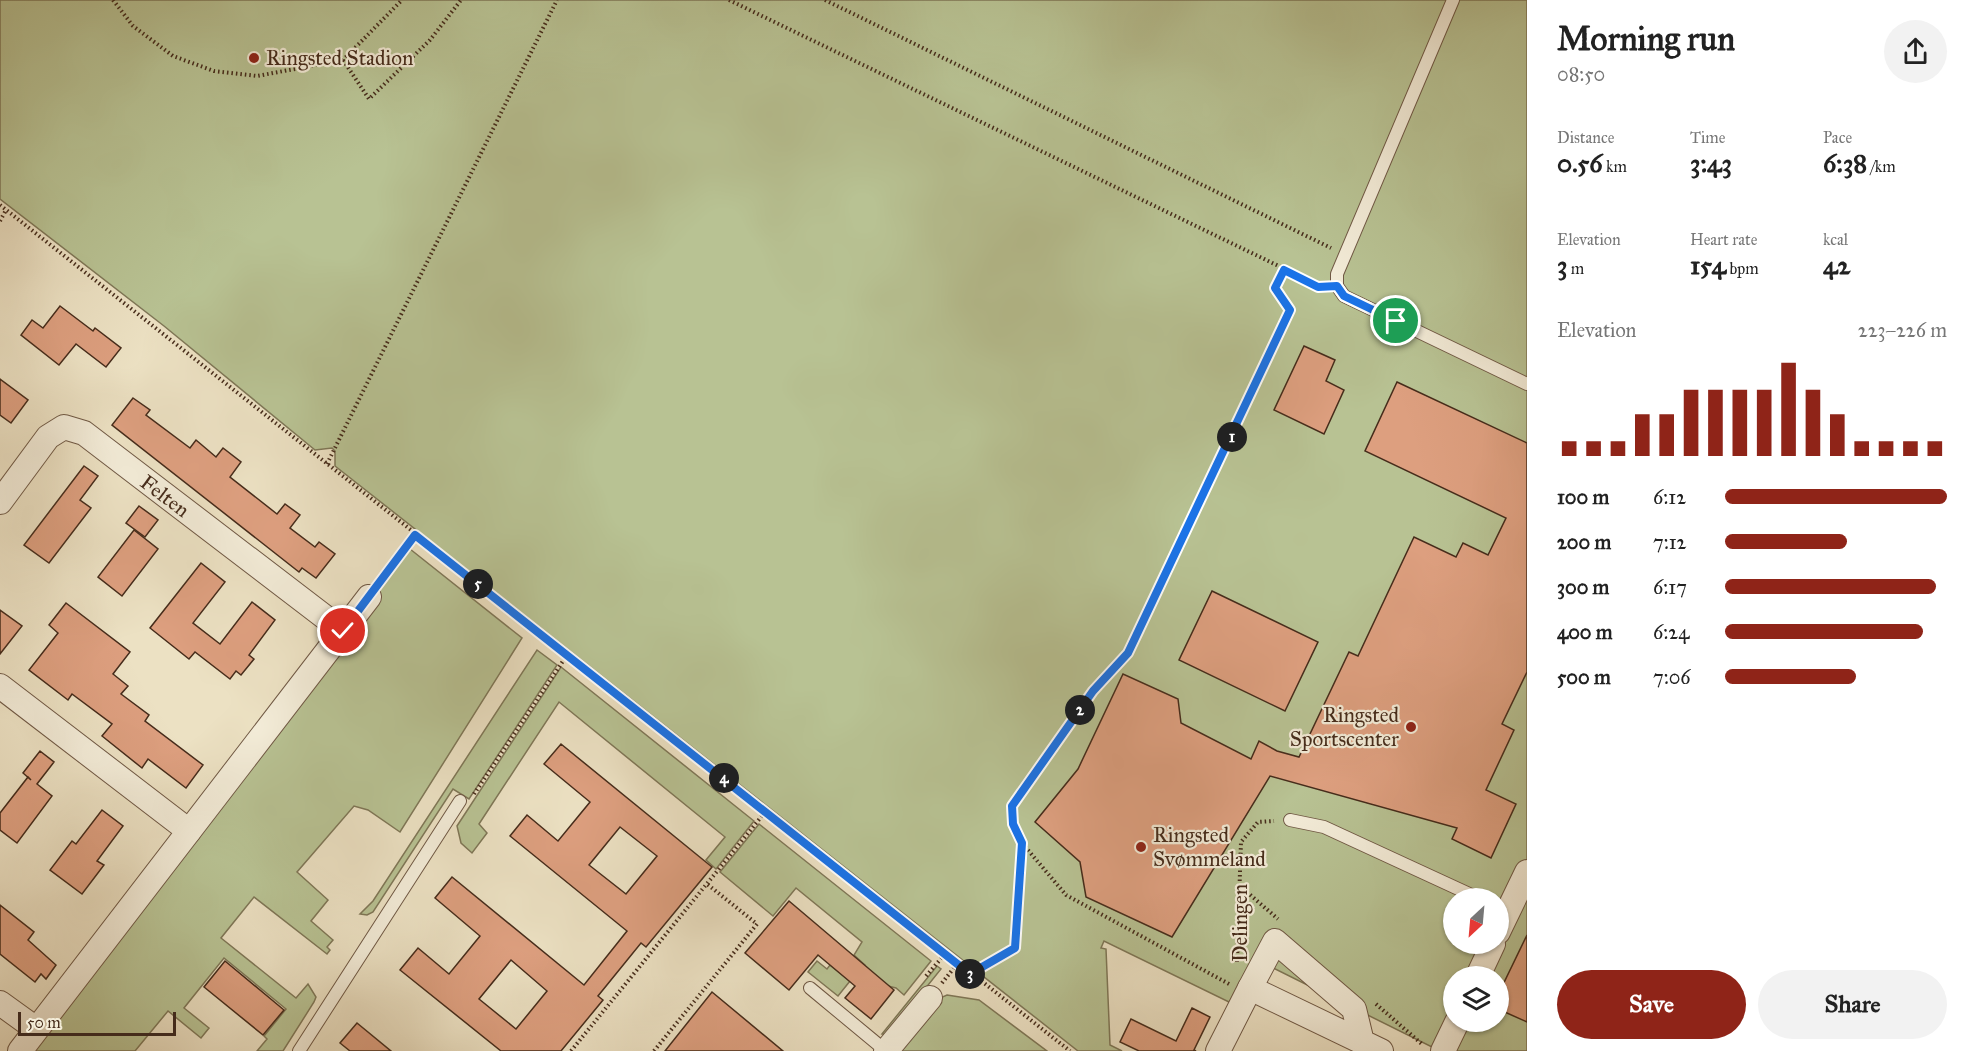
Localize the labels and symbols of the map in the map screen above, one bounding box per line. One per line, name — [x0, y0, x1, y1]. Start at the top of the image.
place label: Ringsted Stadion — [266, 45, 413, 71]
marker: Ringsted Stadion — [247, 51, 261, 65]
pin — [1370, 295, 1421, 346]
pin: 1 — [1217, 422, 1247, 452]
street label: Felten — [135, 469, 195, 523]
pin: 5 — [463, 569, 493, 599]
pin — [317, 605, 368, 656]
pin: 2 — [1065, 695, 1095, 725]
place label: Ringsted Sportscenter — [1290, 702, 1399, 752]
marker: Ringsted Sportscenter — [1404, 720, 1418, 734]
pin: 4 — [709, 763, 739, 793]
place label: Ringsted Svømmeland — [1153, 822, 1266, 872]
marker: Ringsted Svømmeland — [1134, 840, 1148, 854]
street label: Delingen — [1227, 884, 1253, 962]
north arrow — [1443, 888, 1509, 954]
pin: 3 — [955, 959, 985, 989]
scale bar — [18, 1009, 176, 1036]

